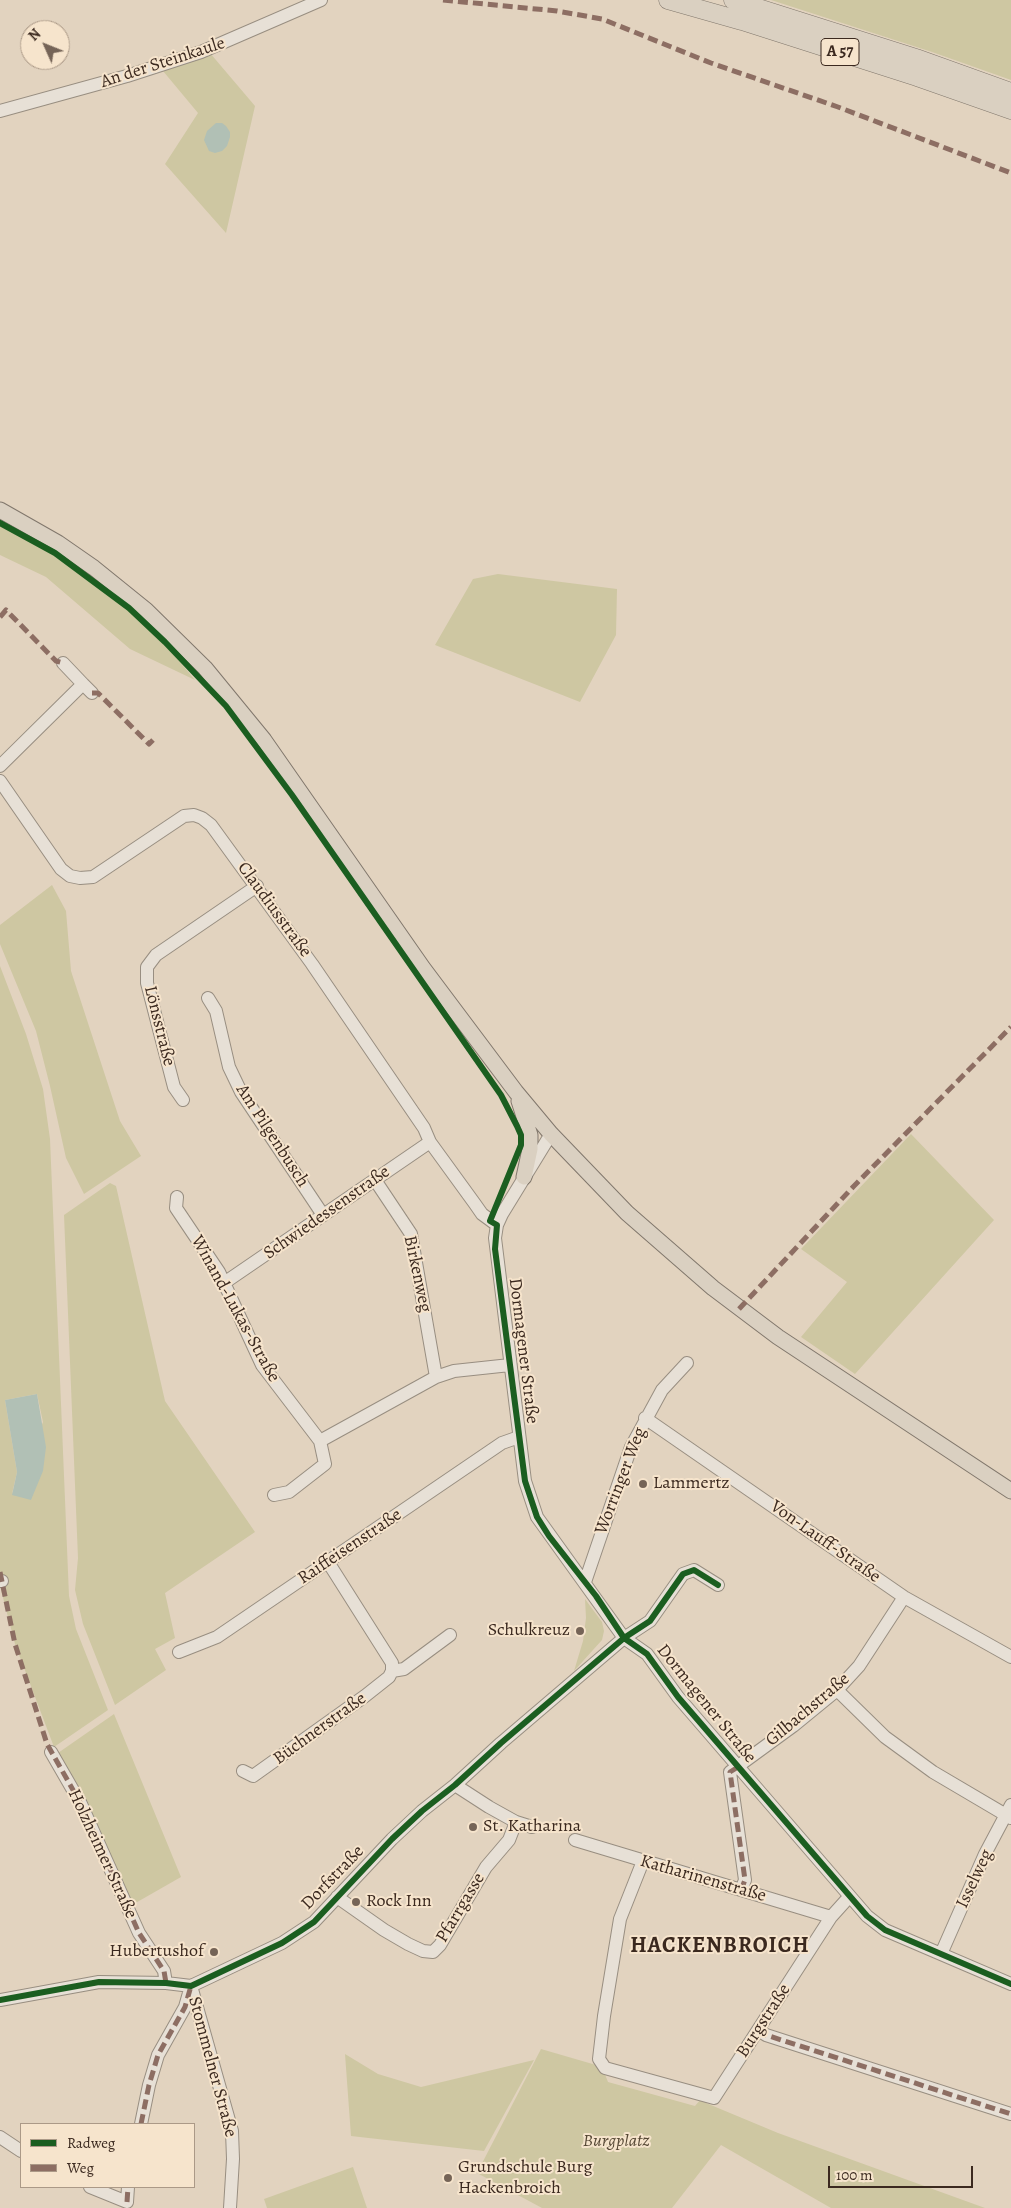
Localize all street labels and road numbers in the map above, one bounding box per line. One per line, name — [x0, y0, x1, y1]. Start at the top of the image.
street label: An der Steinkaule — [98, 33, 228, 93]
road number: A 57 — [821, 38, 859, 66]
street label: Claudiusstraße — [232, 858, 316, 962]
street label: Lönsstraße — [139, 984, 179, 1068]
street label: Am Pilgenbusch — [231, 1081, 313, 1191]
street label: Schwiedessenstraße — [260, 1161, 394, 1265]
street label: Winand-Lukas-Straße — [186, 1232, 284, 1386]
street label: Birkenweg — [398, 1234, 436, 1314]
street label: Dormagener Straße — [503, 1277, 543, 1425]
street label: Worringer Weg — [591, 1424, 651, 1538]
street label: Von-Lauff-Straße — [766, 1496, 884, 1588]
street label: Raiffeisenstraße — [294, 1504, 406, 1590]
street label: Dormagener Straße — [651, 1640, 761, 1768]
street label: Gilbachstraße — [762, 1669, 854, 1751]
street label: Büchnerstraße — [269, 1688, 371, 1770]
street label: Holzheimer Straße — [63, 1786, 141, 1922]
street label: Dorfstraße — [297, 1841, 369, 1915]
street label: Isselweg — [952, 1846, 998, 1912]
street label: Katharinenstraße — [637, 1851, 769, 1907]
street label: Pfarrgasse — [432, 1869, 490, 1947]
street label: Burgstraße — [732, 1980, 796, 2062]
street label: Stommelner Straße — [183, 1994, 241, 2140]

